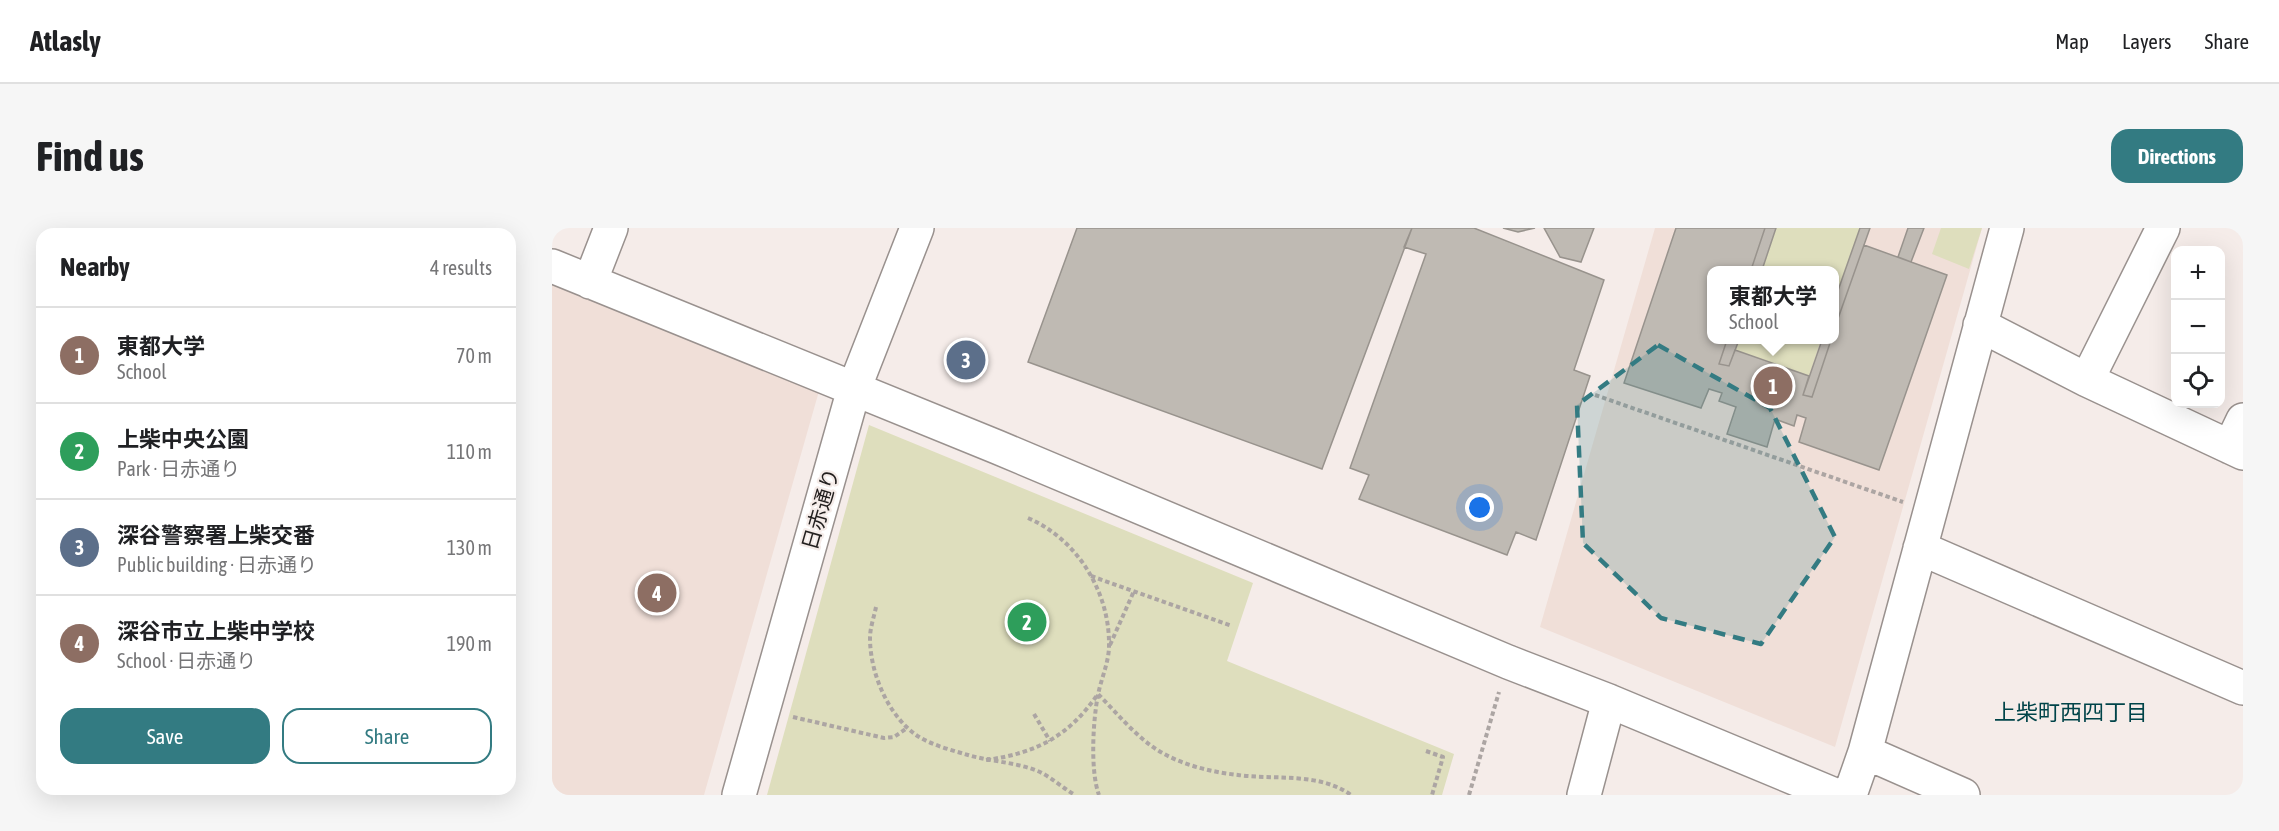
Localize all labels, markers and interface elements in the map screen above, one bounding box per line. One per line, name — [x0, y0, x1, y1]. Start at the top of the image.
text: Atlasly — [30, 25, 101, 57]
text: Map — [2055, 29, 2089, 53]
text: Layers — [2122, 29, 2172, 53]
text: Share — [2205, 29, 2249, 53]
button: Directions — [2111, 129, 2243, 183]
text: Find us — [36, 132, 144, 180]
map controls — [2171, 246, 2225, 408]
button: + — [2171, 246, 2225, 300]
text: Nearby — [60, 252, 130, 282]
text: 4 results — [430, 256, 492, 279]
popup — [1707, 266, 1839, 344]
text: 東都大学 — [1729, 283, 1817, 309]
button: − — [2171, 300, 2225, 354]
text: School — [1729, 310, 1779, 333]
text: 東都大学 — [117, 333, 205, 359]
pin: 3 — [946, 338, 986, 382]
text: 1 — [75, 344, 84, 367]
text: 70 m — [456, 344, 492, 367]
button: locate — [2171, 354, 2225, 408]
text: School — [117, 360, 167, 383]
pin: 1 — [1754, 364, 1792, 408]
text: 上柴中央公園 — [117, 426, 249, 452]
text: 2 — [75, 440, 84, 463]
text: 110 m — [447, 440, 492, 463]
text: Park · 日赤通り — [117, 457, 240, 480]
street label: 日赤通り — [797, 465, 843, 553]
your location — [1465, 493, 1494, 522]
text: 深谷警察署上柴交番 — [117, 522, 315, 548]
text: 3 — [75, 536, 84, 559]
text: 130 m — [447, 536, 492, 559]
text: Public building · 日赤通り — [117, 553, 317, 576]
pin: 4 — [638, 570, 676, 616]
pin: 2 — [1008, 600, 1046, 644]
text: 深谷市立上柴中学校 — [117, 618, 315, 644]
text: 4 — [75, 632, 84, 655]
text: 190 m — [447, 632, 492, 655]
text: School · 日赤通り — [117, 649, 256, 672]
district label: 上柴町西四丁目 — [1994, 699, 2148, 725]
button: Save — [60, 708, 270, 764]
button: Share — [282, 708, 492, 764]

